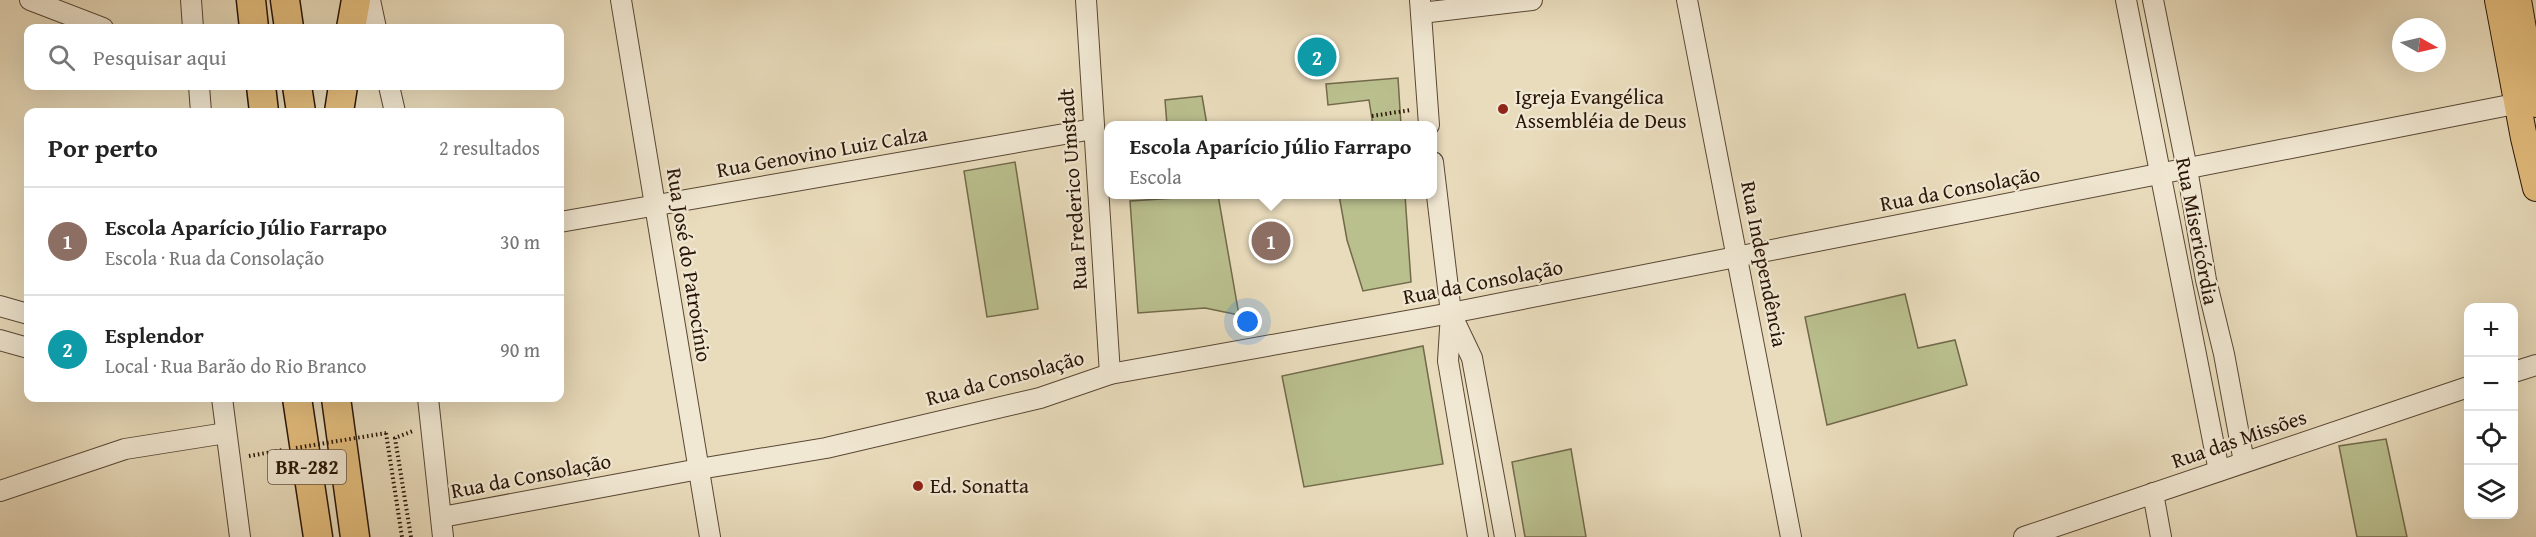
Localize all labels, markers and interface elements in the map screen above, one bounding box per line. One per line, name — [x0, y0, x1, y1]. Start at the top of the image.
north arrow — [2392, 18, 2446, 72]
search box — [24, 24, 564, 90]
pin: 2 — [1298, 34, 1336, 80]
icon: search — [45, 41, 78, 74]
text: Pesquisar aqui — [93, 41, 227, 73]
place label: Igreja Evangélica Assembléia de Deus — [1515, 81, 1686, 136]
street label: Rua Frederico Umstadt — [1050, 87, 1095, 291]
marker: Igreja Evangélica Assembléia de Deus — [1496, 102, 1510, 116]
street label: Rua Genovino Luiz Calza — [714, 118, 930, 185]
popup — [1104, 121, 1437, 199]
text: Por perto — [48, 128, 158, 167]
text: Escola Aparício Júlio Farrapo — [1129, 130, 1412, 162]
text: 2 resultados — [439, 133, 540, 162]
street label: Rua Misericórdia — [2168, 155, 2227, 307]
street label: Rua da Consolação — [1877, 158, 2043, 219]
text: Escola — [1129, 162, 1182, 191]
street label: Rua José do Patrocínio — [659, 166, 720, 364]
street label: Rua Independência — [1733, 178, 1796, 350]
text: Escola Aparício Júlio Farrapo — [105, 211, 387, 243]
pin: 1 — [1252, 218, 1290, 264]
text: 1 — [62, 227, 73, 256]
text: 30 m — [500, 227, 540, 256]
text: Escola · Rua da Consolação — [105, 243, 324, 272]
street label: Rua da Consolação — [1400, 251, 1566, 312]
map controls — [2464, 303, 2518, 519]
button: + — [2464, 303, 2518, 357]
your location — [1233, 307, 1262, 336]
text: Esplendor — [105, 319, 204, 351]
text: 2 — [62, 335, 73, 364]
text: 90 m — [500, 335, 540, 364]
street label: Rua da Consolação — [922, 342, 1087, 414]
text: Local · Rua Barão do Rio Branco — [105, 351, 366, 380]
button: − — [2464, 357, 2518, 411]
street label: Rua das Missões — [2167, 401, 2310, 476]
button: locate — [2464, 411, 2518, 465]
street label: Rua da Consolação — [448, 445, 614, 506]
road number: BR-282 — [268, 450, 346, 484]
button: layers — [2464, 465, 2518, 519]
place label: Ed. Sonatta — [930, 470, 1029, 501]
marker: Ed. Sonatta — [911, 479, 925, 493]

